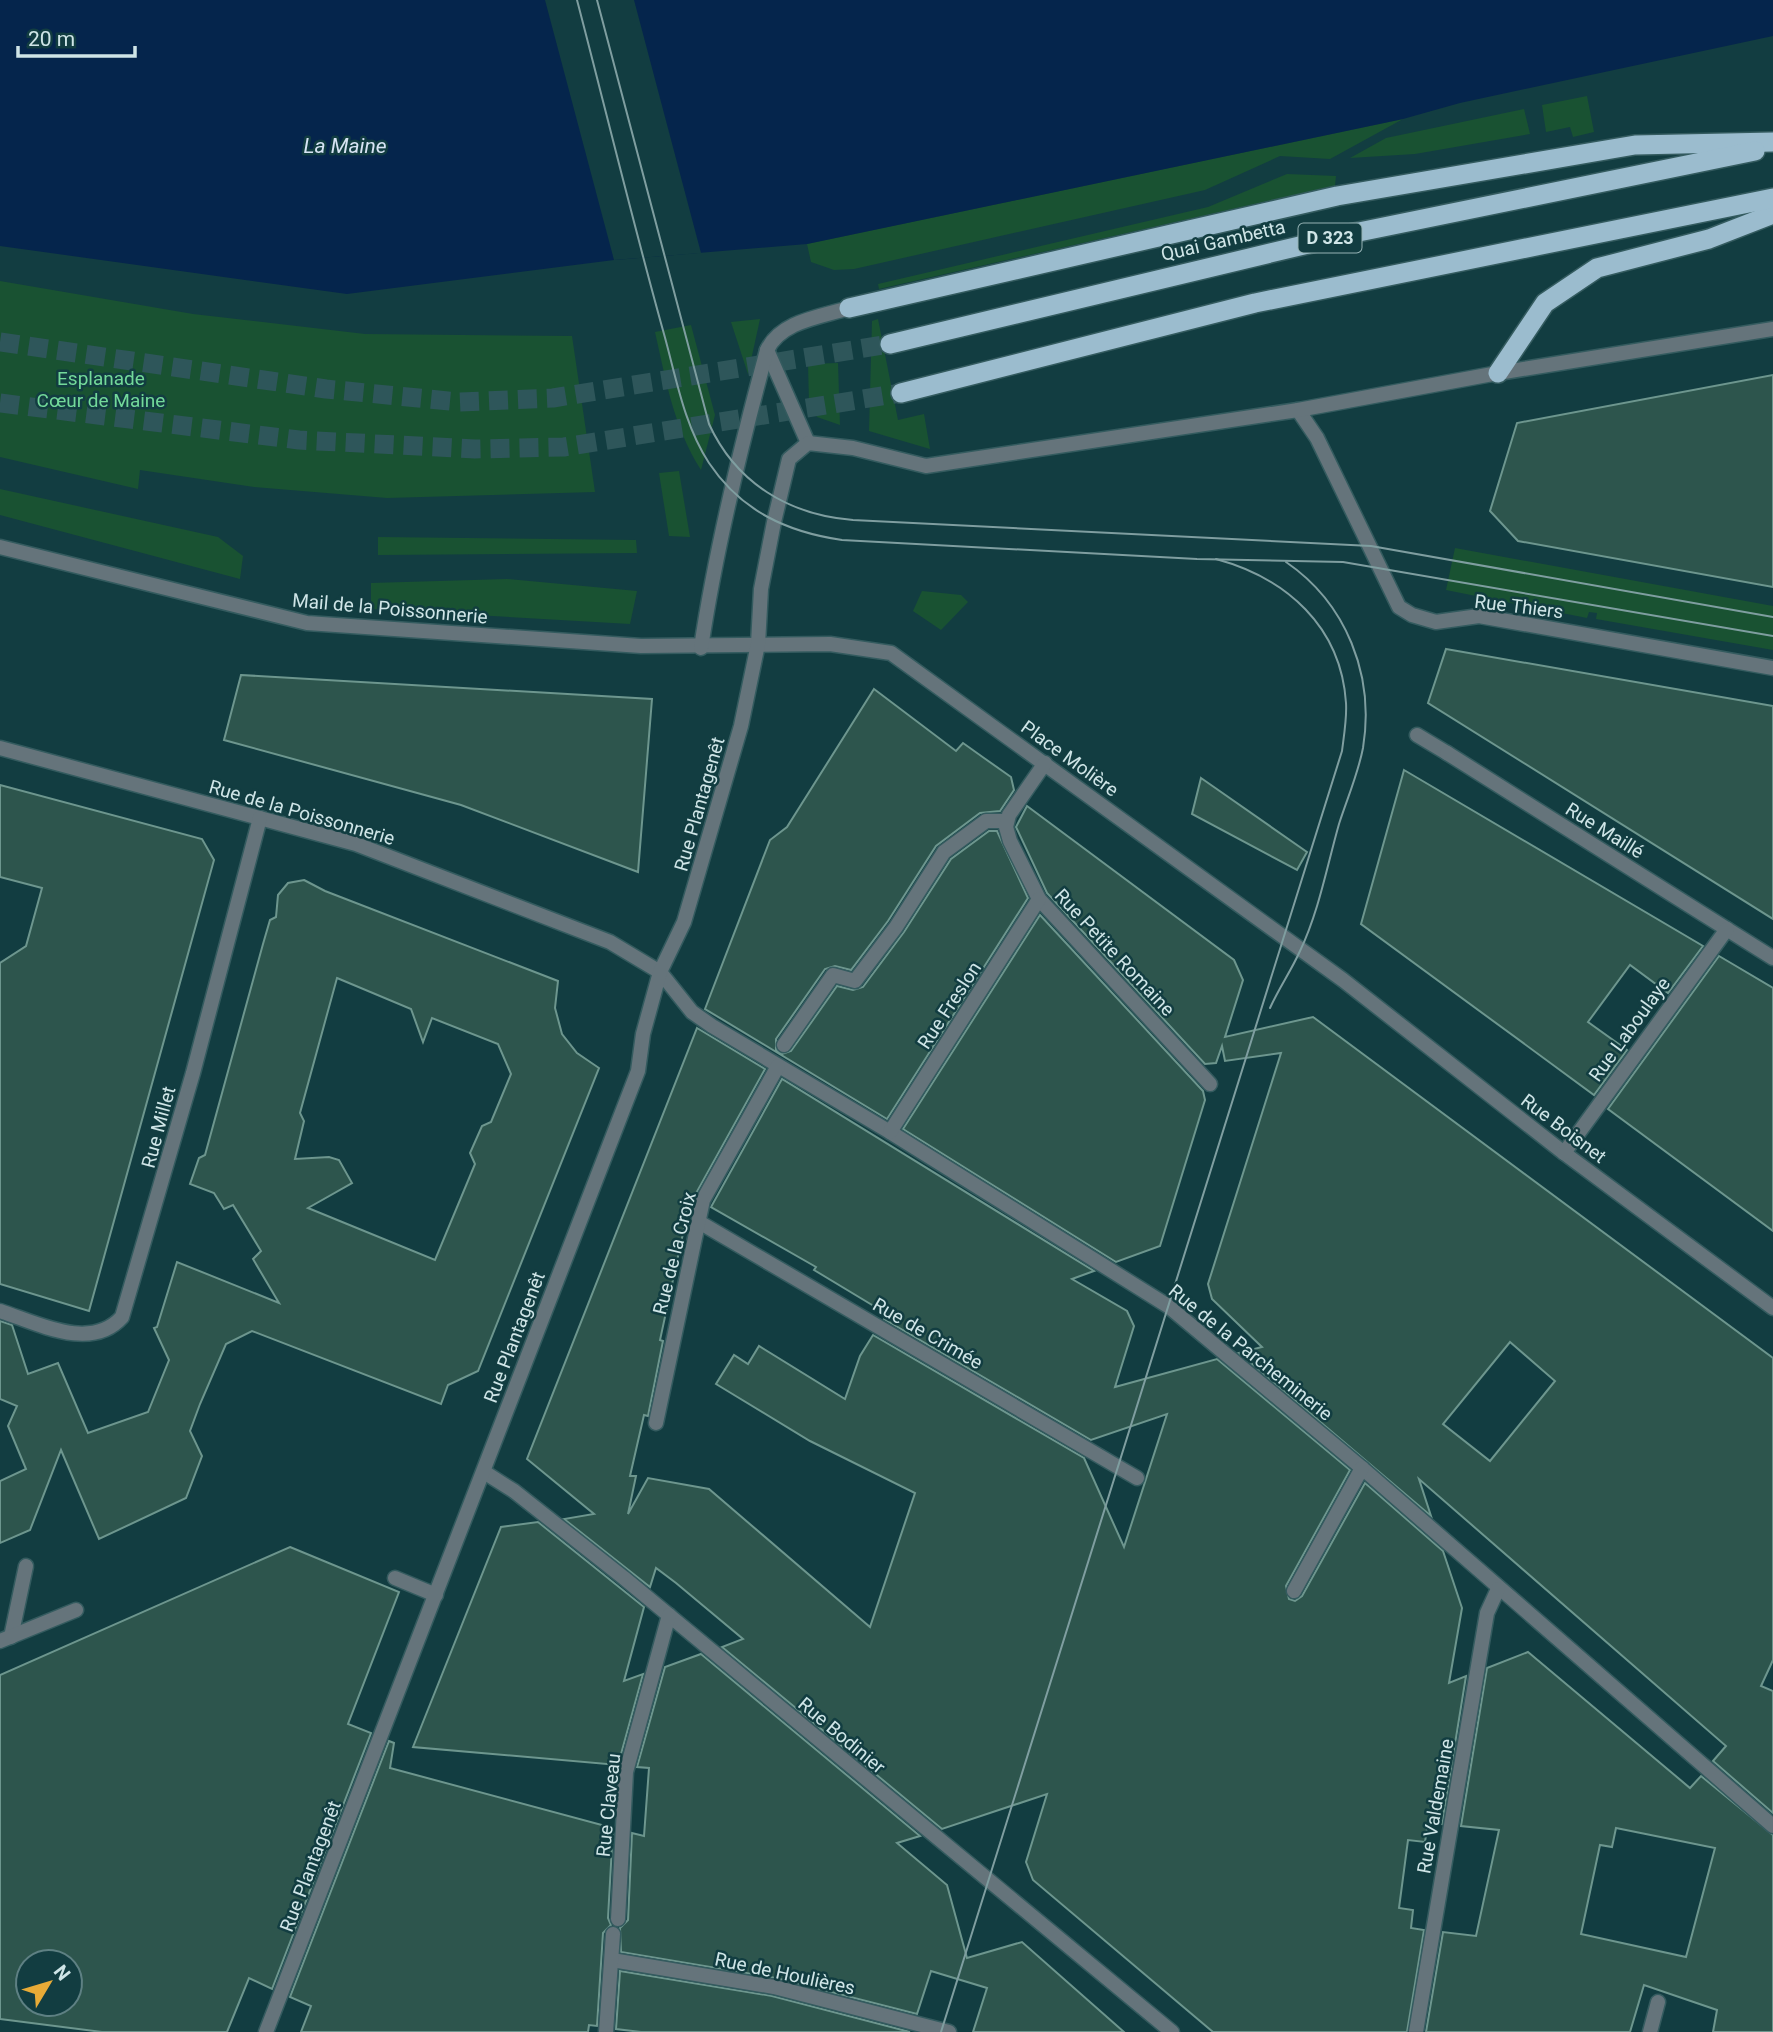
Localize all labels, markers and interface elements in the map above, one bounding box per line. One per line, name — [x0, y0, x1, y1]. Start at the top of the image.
scale bar — [18, 14, 135, 58]
text: 20 m — [28, 27, 75, 51]
water label: La Maine — [303, 134, 387, 158]
street label: Quai Gambetta — [1159, 215, 1287, 266]
road number: D 323 — [1298, 224, 1362, 252]
park label: Esplanade Cœur de Maine — [37, 367, 165, 412]
street label: Mail de la Poissonnerie — [291, 588, 489, 628]
street label: Rue Thiers — [1473, 590, 1565, 623]
street label: Place Molière — [1017, 715, 1123, 801]
street label: Rue Plantagenêt — [669, 734, 730, 874]
street label: Rue de la Poissonnerie — [206, 775, 397, 850]
street label: Rue Maillé — [1561, 797, 1648, 863]
street label: Rue Petite Romaine — [1050, 884, 1179, 1021]
street label: Rue Freslon — [913, 957, 986, 1053]
street label: Rue Laboulaye — [1584, 973, 1675, 1086]
street label: Rue Millet — [137, 1084, 180, 1171]
street label: Rue Boisnet — [1517, 1089, 1611, 1168]
street label: Rue de la Croix — [648, 1189, 701, 1317]
street label: Rue Plantagenêt — [479, 1268, 550, 1406]
street label: Rue de la Parcheminerie — [1164, 1279, 1337, 1426]
street label: Rue de Crimée — [869, 1293, 987, 1374]
street label: Rue Bodinier — [793, 1692, 890, 1779]
street label: Rue Valdemaine — [1412, 1737, 1459, 1875]
street label: Rue Claveau — [592, 1752, 625, 1858]
street label: Rue Plantagenêt — [275, 1797, 346, 1935]
street label: Rue de Houlières — [713, 1947, 857, 2000]
north arrow — [14, 1948, 84, 2018]
text: N — [49, 1960, 75, 1985]

